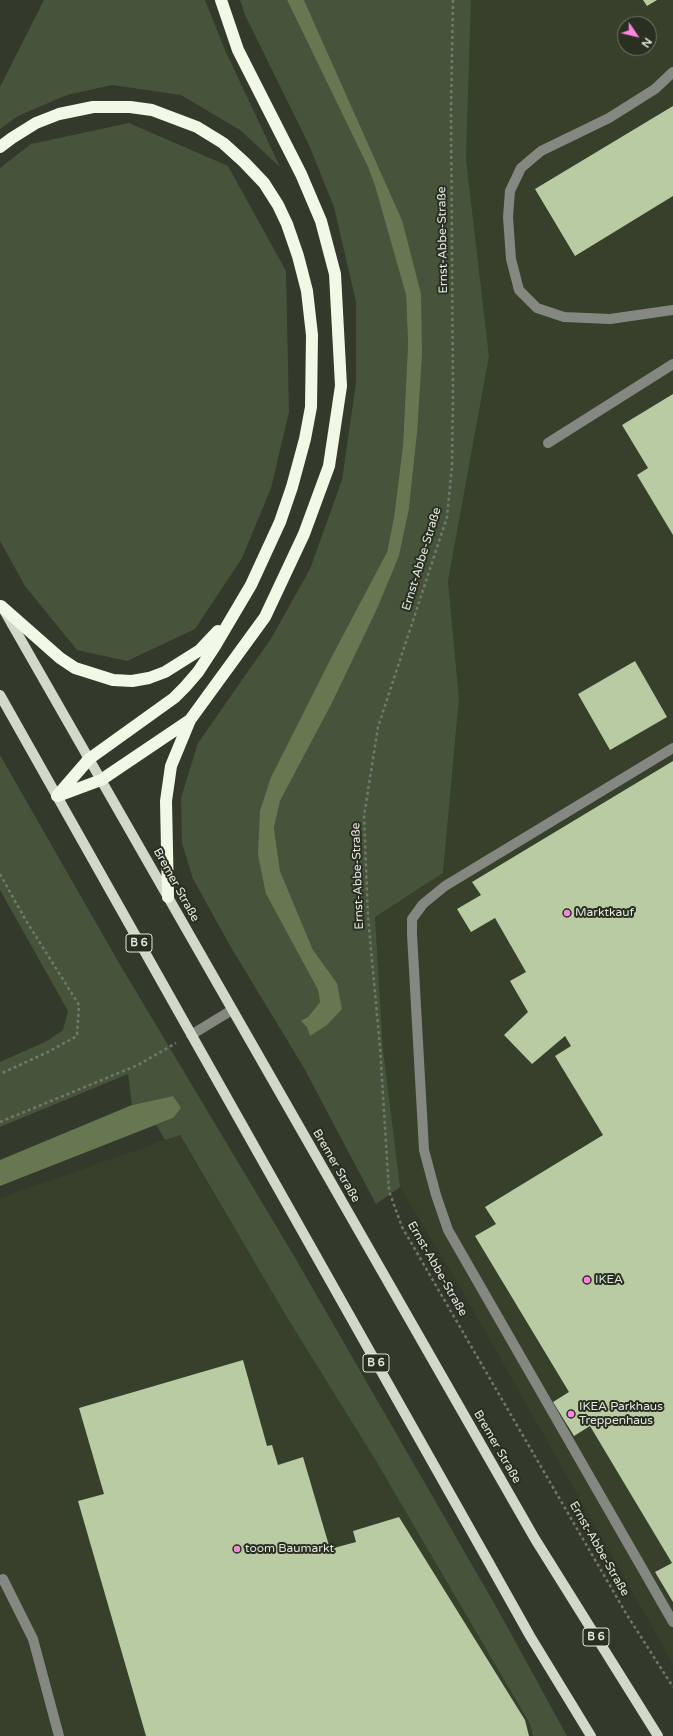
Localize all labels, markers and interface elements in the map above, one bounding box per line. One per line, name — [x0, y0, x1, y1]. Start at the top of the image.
north arrow — [617, 16, 657, 56]
text: N — [639, 35, 654, 50]
street label: Ernst-Abbe-Straße — [435, 186, 451, 294]
street label: Ernst-Abbe-Straße — [399, 506, 445, 612]
street label: Ernst-Abbe-Straße — [349, 822, 367, 930]
street label: Bremer Straße — [150, 846, 202, 924]
place label: Marktkauf — [575, 906, 634, 920]
marker: Marktkauf — [562, 908, 572, 918]
road number: B 6 — [126, 934, 152, 952]
street label: Bremer Straße — [309, 1127, 363, 1205]
street label: Ernst-Abbe-Straße — [404, 1219, 470, 1319]
place label: IKEA — [595, 1273, 623, 1287]
marker: IKEA — [582, 1275, 592, 1285]
road number: B 6 — [363, 1354, 389, 1372]
place label: IKEA Parkhaus Treppenhaus — [579, 1400, 663, 1428]
street label: Bremer Straße — [470, 1408, 524, 1486]
marker: IKEA Parkhaus Treppenhaus — [566, 1409, 576, 1419]
street label: Ernst-Abbe-Straße — [566, 1499, 632, 1599]
place label: toom Baumarkt — [245, 1542, 334, 1556]
marker: toom Baumarkt — [232, 1544, 242, 1554]
road number: B 6 — [583, 1628, 609, 1646]

